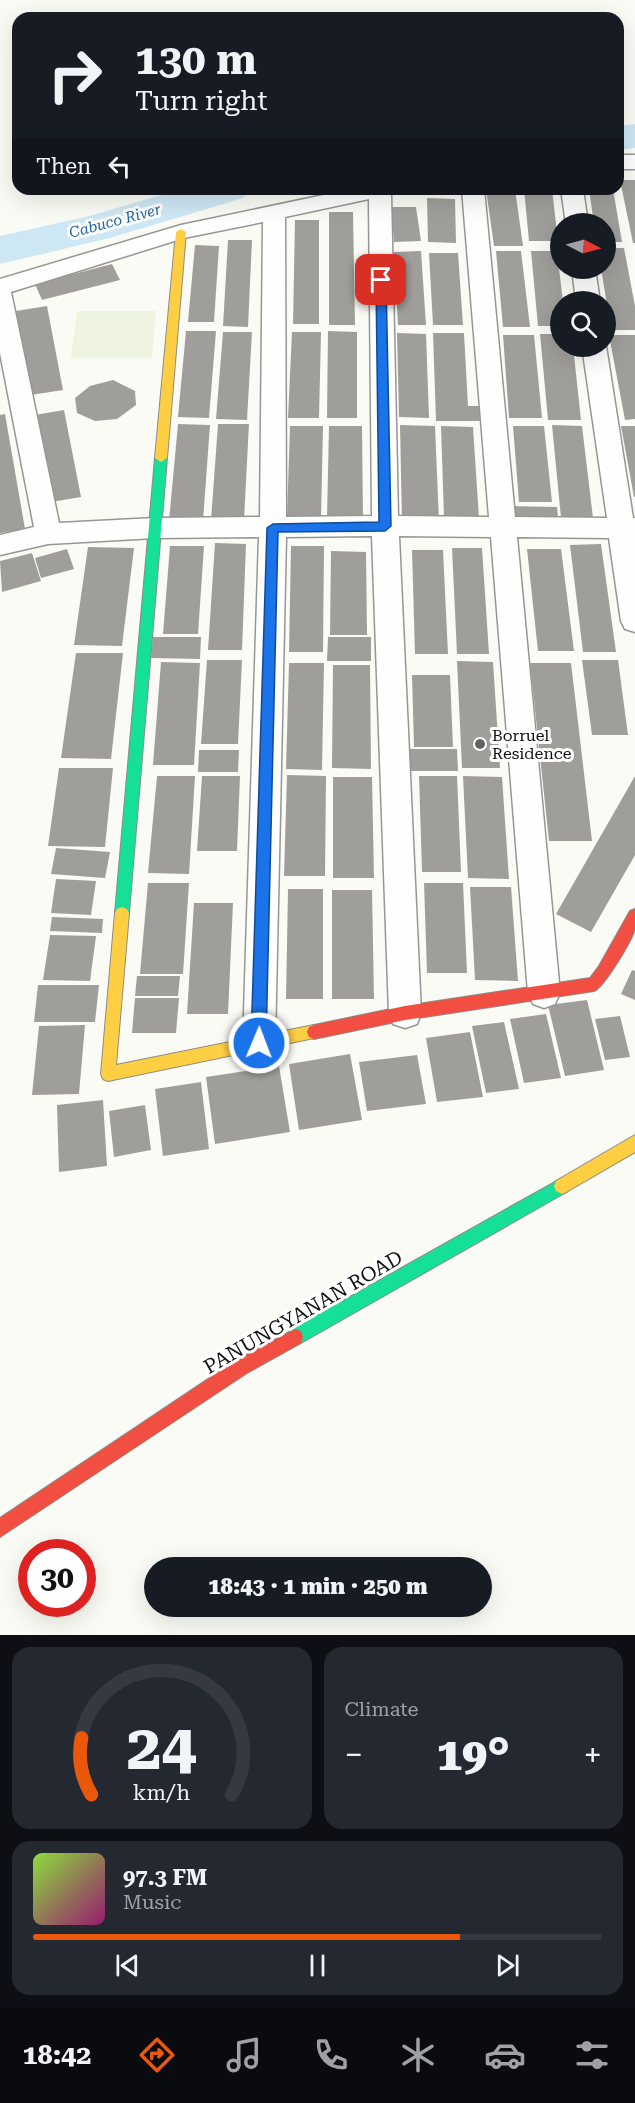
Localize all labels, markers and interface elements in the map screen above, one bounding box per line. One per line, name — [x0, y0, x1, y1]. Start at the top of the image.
text: 130 m — [135, 35, 257, 84]
icon: right — [36, 36, 114, 114]
text: Turn right — [135, 85, 268, 117]
icon: left — [103, 150, 136, 183]
text: Then — [36, 154, 91, 179]
water label: Cabuco River — [67, 200, 163, 242]
north arrow — [550, 213, 616, 279]
map controls — [550, 213, 616, 357]
pin — [355, 254, 406, 305]
icon: arrive — [364, 263, 397, 296]
button: search — [550, 291, 616, 357]
place label: Borruel Residence — [492, 726, 572, 763]
marker: Borruel Residence — [473, 737, 487, 751]
position arrow — [227, 1011, 291, 1075]
street label: PANUNGYANAN ROAD — [199, 1245, 407, 1379]
speed limit sign: 30 — [18, 1539, 96, 1617]
text: 18:43 · 1 min · 250 m — [208, 1574, 428, 1599]
text: Climate — [345, 1697, 419, 1721]
text: 24 — [127, 1711, 197, 1784]
text: 19° — [437, 1728, 510, 1781]
text: − — [345, 1735, 363, 1774]
text: + — [584, 1735, 602, 1774]
text: km/h — [133, 1780, 191, 1805]
text: 97.3 FM — [123, 1865, 207, 1890]
text: Music — [123, 1890, 182, 1914]
icon: previous — [111, 1949, 144, 1982]
icon: pause — [301, 1949, 334, 1982]
icon: next — [491, 1949, 524, 1982]
icon: directions — [136, 2034, 178, 2076]
icon: music — [223, 2034, 265, 2076]
icon: phone — [310, 2034, 352, 2076]
icon: climate — [397, 2034, 439, 2076]
icon: car — [484, 2034, 526, 2076]
icon: filters — [571, 2034, 613, 2076]
text: 18:42 — [22, 2039, 91, 2071]

